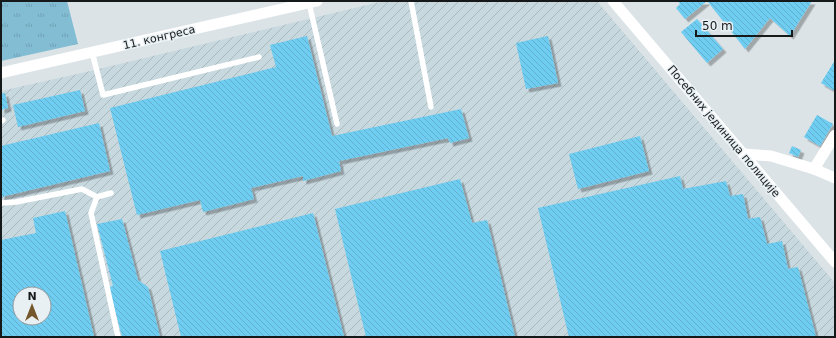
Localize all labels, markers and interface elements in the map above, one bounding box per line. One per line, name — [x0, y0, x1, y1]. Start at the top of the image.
scale bar — [696, 12, 792, 38]
text: 50 m — [702, 19, 733, 33]
street label: 11. конгреса — [122, 23, 197, 52]
street label: Посебних јединица полиције — [665, 63, 783, 200]
north arrow — [12, 286, 52, 326]
text: N — [27, 290, 37, 303]

